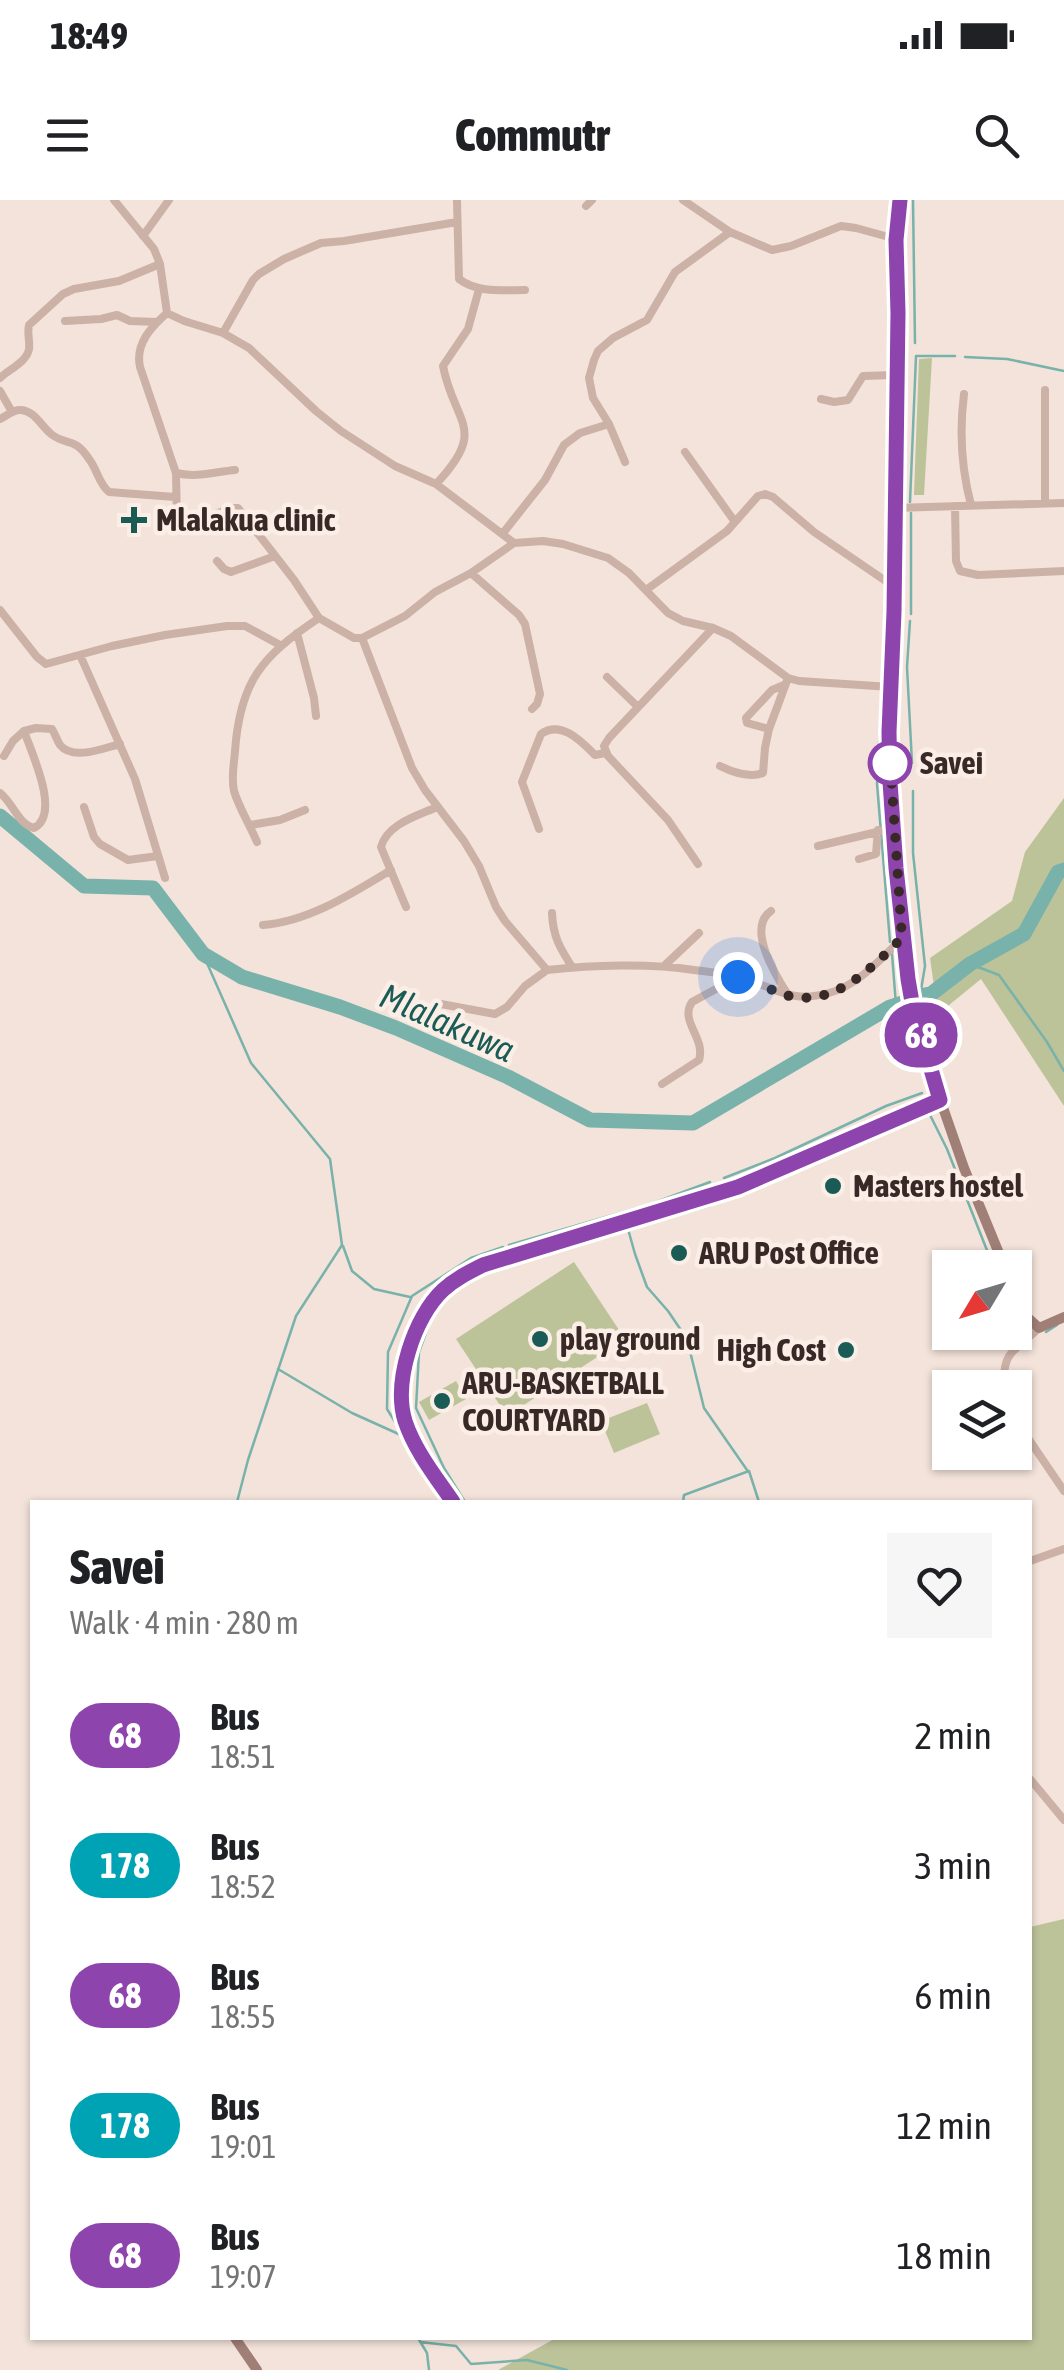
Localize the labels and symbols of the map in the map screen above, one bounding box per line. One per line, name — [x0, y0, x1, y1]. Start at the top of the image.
place label: Mlalakua clinic — [156, 501, 336, 538]
marker: Mlalakua clinic — [121, 507, 147, 533]
marker: Savei — [869, 742, 911, 784]
place label: Savei — [920, 744, 983, 781]
your location — [713, 952, 763, 1002]
water label: Mlalakuwa — [374, 975, 521, 1069]
line badge: 68 — [876, 1002, 966, 1068]
place label: Masters hostel — [853, 1167, 1023, 1204]
marker: Masters hostel — [822, 1175, 844, 1197]
place label: ARU Post Office — [698, 1234, 879, 1271]
marker: ARU Post Office — [668, 1242, 690, 1264]
north arrow — [932, 1250, 1032, 1350]
place label: play ground — [560, 1320, 700, 1357]
marker: play ground — [529, 1328, 551, 1350]
place label: High Cost — [716, 1331, 827, 1368]
marker: High Cost — [835, 1339, 857, 1361]
place label: ARU-BASKETBALL COURTYARD — [461, 1364, 664, 1438]
marker: ARU-BASKETBALL COURTYARD — [431, 1390, 453, 1412]

